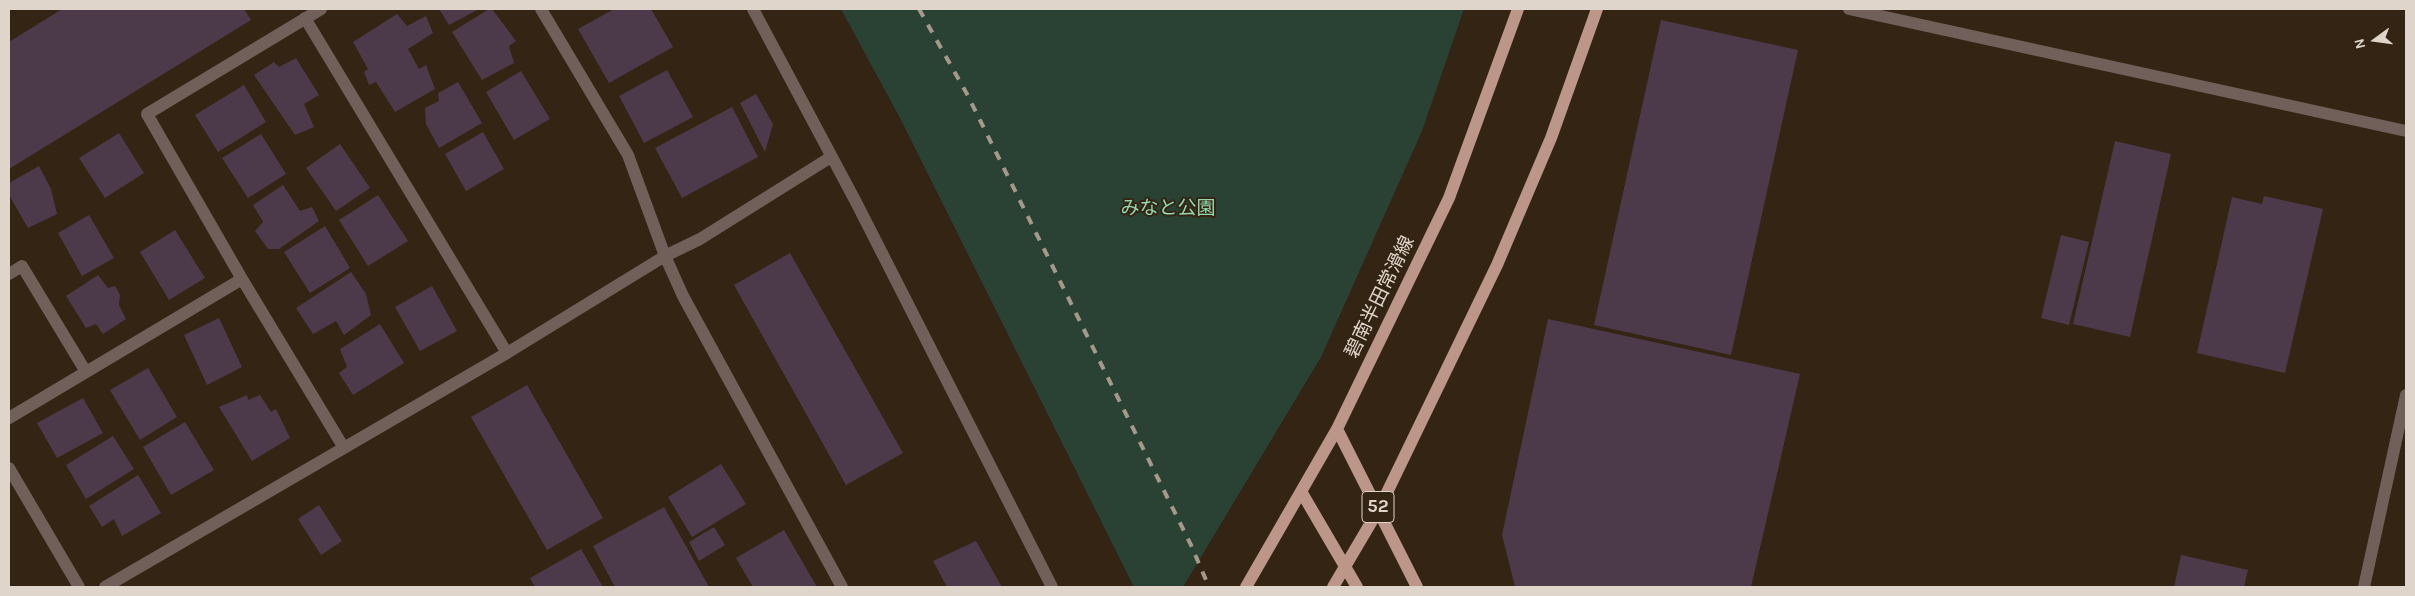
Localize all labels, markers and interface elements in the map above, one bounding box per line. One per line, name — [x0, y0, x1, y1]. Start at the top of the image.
north arrow — [2350, 15, 2400, 65]
text: N — [2350, 37, 2369, 51]
park label: みなと公園 — [1121, 198, 1215, 220]
street label: 碧南半田常滑線 — [1341, 232, 1419, 362]
road number: 52 — [1362, 492, 1394, 522]

